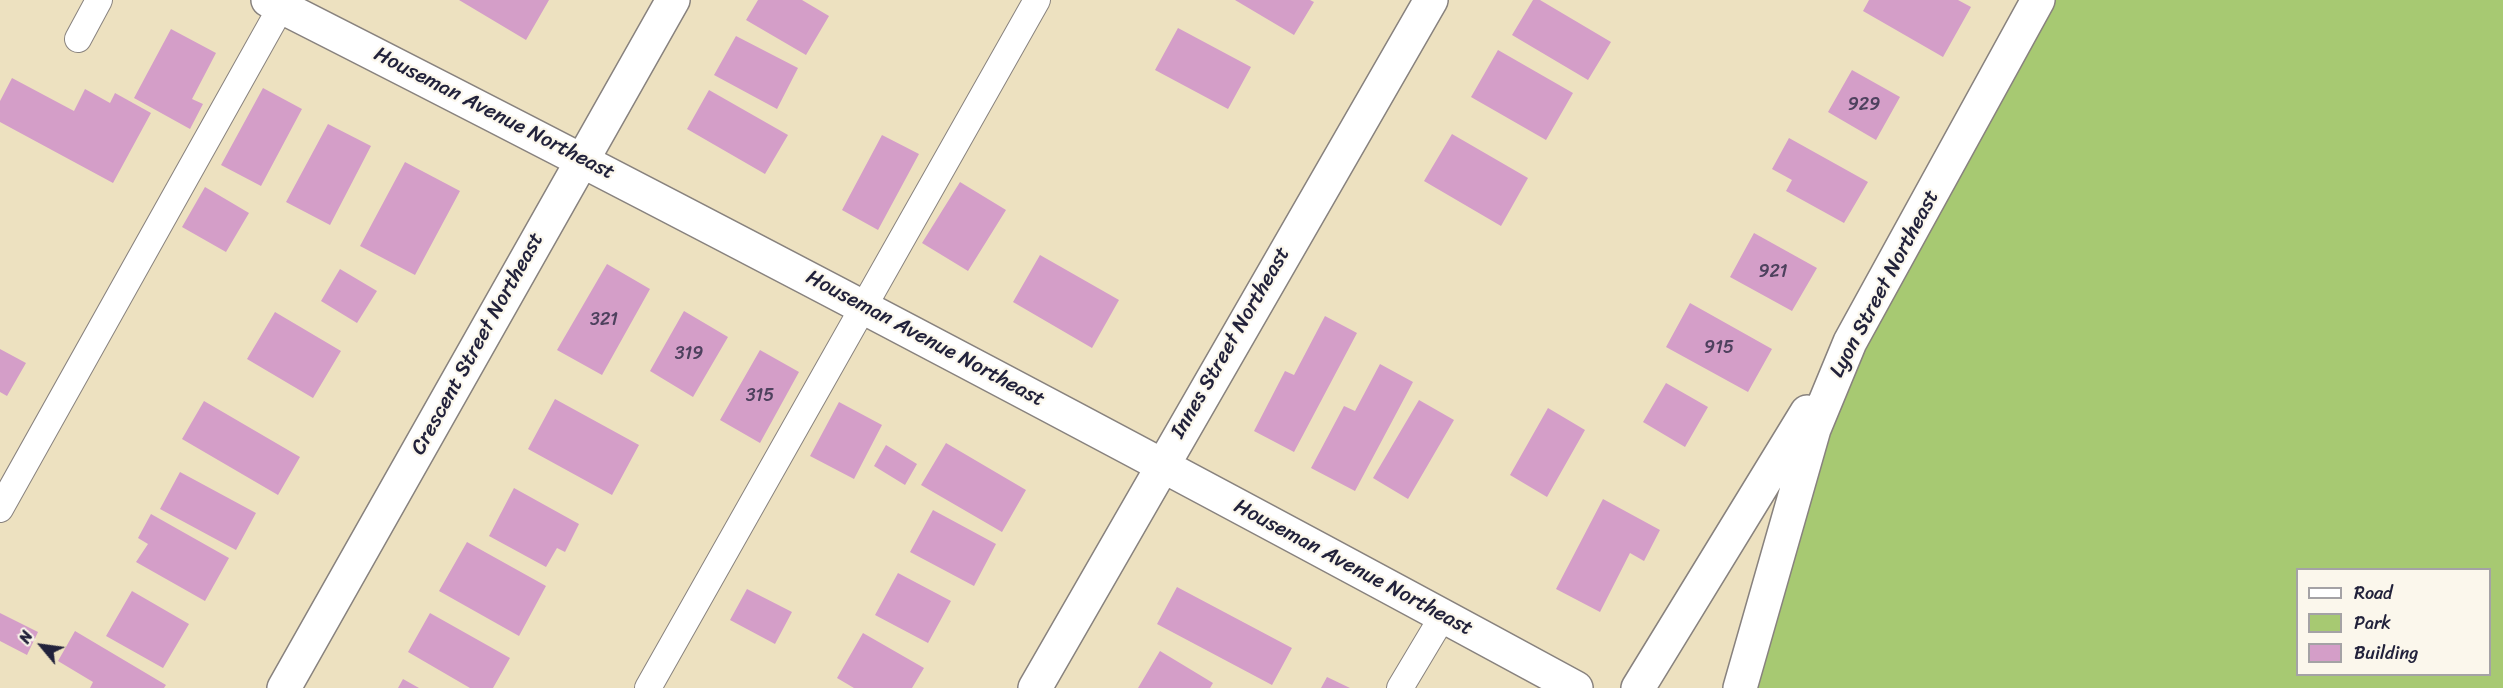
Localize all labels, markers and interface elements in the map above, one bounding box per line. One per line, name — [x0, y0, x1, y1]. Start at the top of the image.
street label: Houseman Avenue Northeast — [369, 42, 619, 186]
house number: 929 — [1848, 94, 1880, 116]
street label: Lyon Street Northeast — [1825, 186, 1945, 382]
street label: Crescent Street Northeast — [406, 229, 550, 459]
street label: Innes Street Northeast — [1166, 243, 1296, 443]
house number: 921 — [1758, 261, 1788, 283]
street label: Houseman Avenue Northeast — [801, 265, 1049, 413]
house number: 321 — [590, 309, 618, 331]
house number: 915 — [1704, 337, 1734, 359]
house number: 319 — [675, 343, 703, 365]
house number: 315 — [746, 385, 774, 407]
street label: Houseman Avenue Northeast — [1229, 494, 1477, 642]
legend — [2296, 568, 2491, 676]
text: Road — [2354, 577, 2393, 609]
text: Park — [2354, 607, 2391, 639]
north arrow — [12, 616, 72, 676]
text: N — [10, 625, 41, 649]
text: Building — [2354, 637, 2418, 669]

